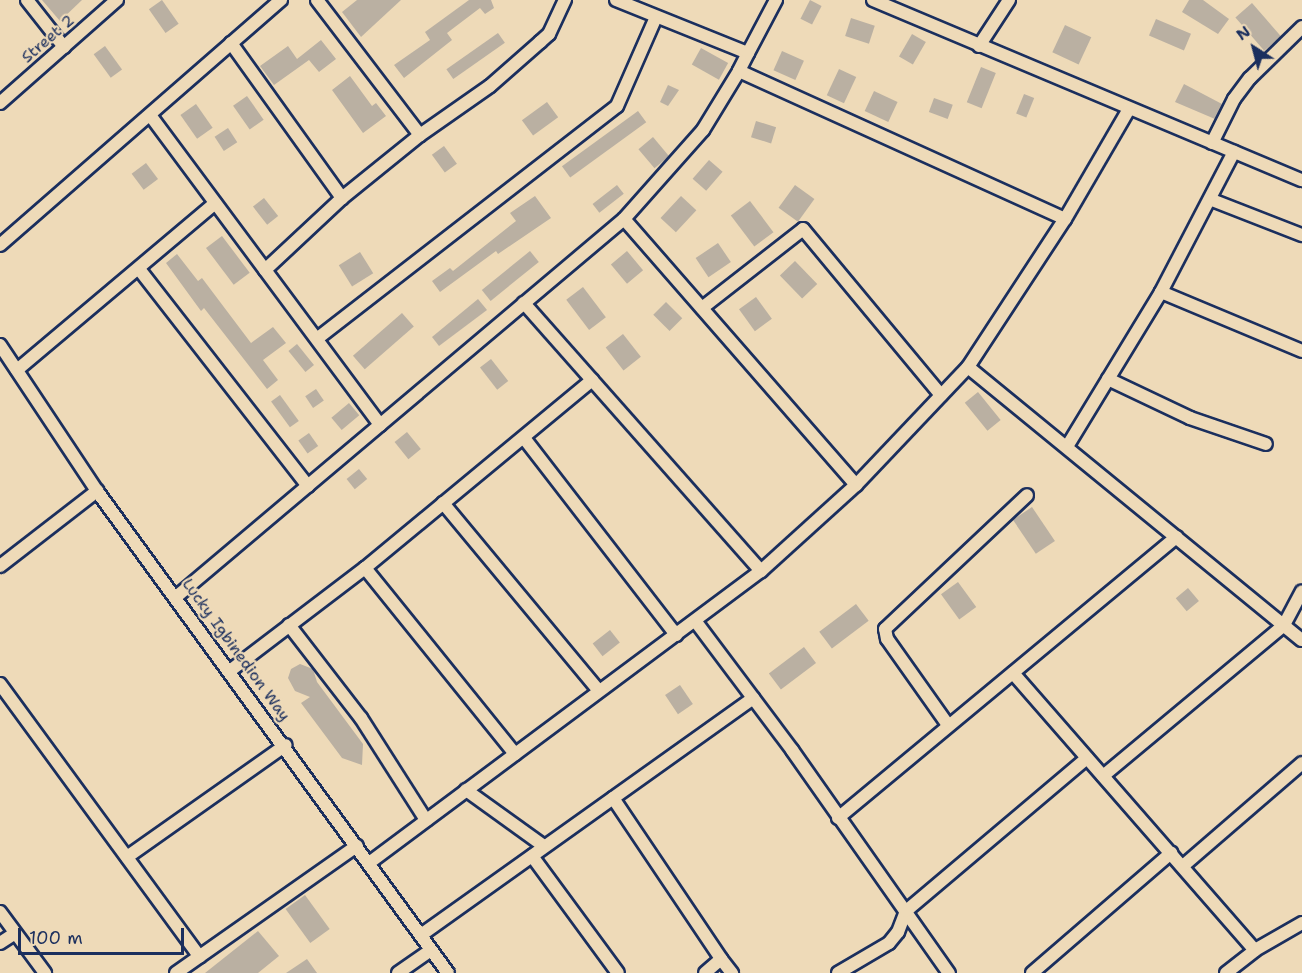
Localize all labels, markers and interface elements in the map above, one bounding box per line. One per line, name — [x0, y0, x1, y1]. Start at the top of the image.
street label: Street 2 — [18, 11, 78, 67]
north arrow — [1224, 18, 1284, 78]
text: N — [1232, 21, 1254, 45]
street label: Lucky Igbinedion Way — [178, 575, 294, 725]
scale bar — [21, 916, 188, 954]
text: 100 m — [29, 926, 83, 950]

